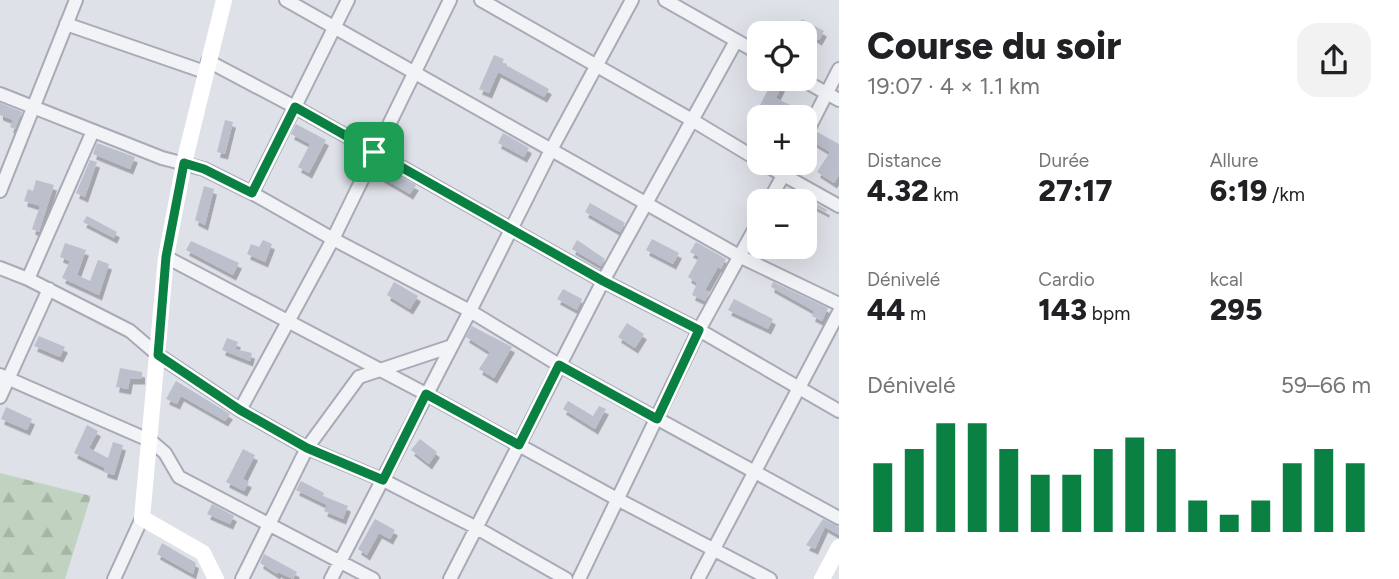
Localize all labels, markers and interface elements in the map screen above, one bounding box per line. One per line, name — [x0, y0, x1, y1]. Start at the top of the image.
map controls — [747, 21, 817, 259]
button: locate — [747, 21, 817, 91]
text: Course du soir — [867, 23, 1121, 69]
button: share — [1297, 23, 1371, 97]
text: 19:07 · 4 × 1.1 km — [867, 72, 1040, 100]
button: + — [747, 105, 817, 175]
pin — [344, 122, 404, 182]
icon: arrive — [355, 133, 393, 171]
text: Distance — [867, 149, 941, 172]
text: Durée — [1038, 149, 1089, 172]
text: Allure — [1210, 149, 1258, 172]
text: 4.32 — [867, 172, 929, 209]
text: 27:17 — [1038, 172, 1112, 209]
text: 6:19 — [1210, 172, 1267, 209]
text: km — [929, 183, 959, 206]
text: /km — [1267, 183, 1305, 206]
button: − — [747, 189, 817, 259]
text: Dénivelé — [867, 268, 940, 291]
text: Cardio — [1038, 268, 1095, 291]
text: kcal — [1210, 268, 1243, 291]
text: 44 — [867, 291, 905, 328]
text: 143 — [1038, 291, 1087, 328]
text: 295 — [1210, 291, 1262, 328]
text: m — [905, 302, 926, 325]
text: bpm — [1087, 302, 1130, 325]
text: Dénivelé — [867, 371, 955, 399]
text: 59–66 m — [1281, 371, 1371, 399]

